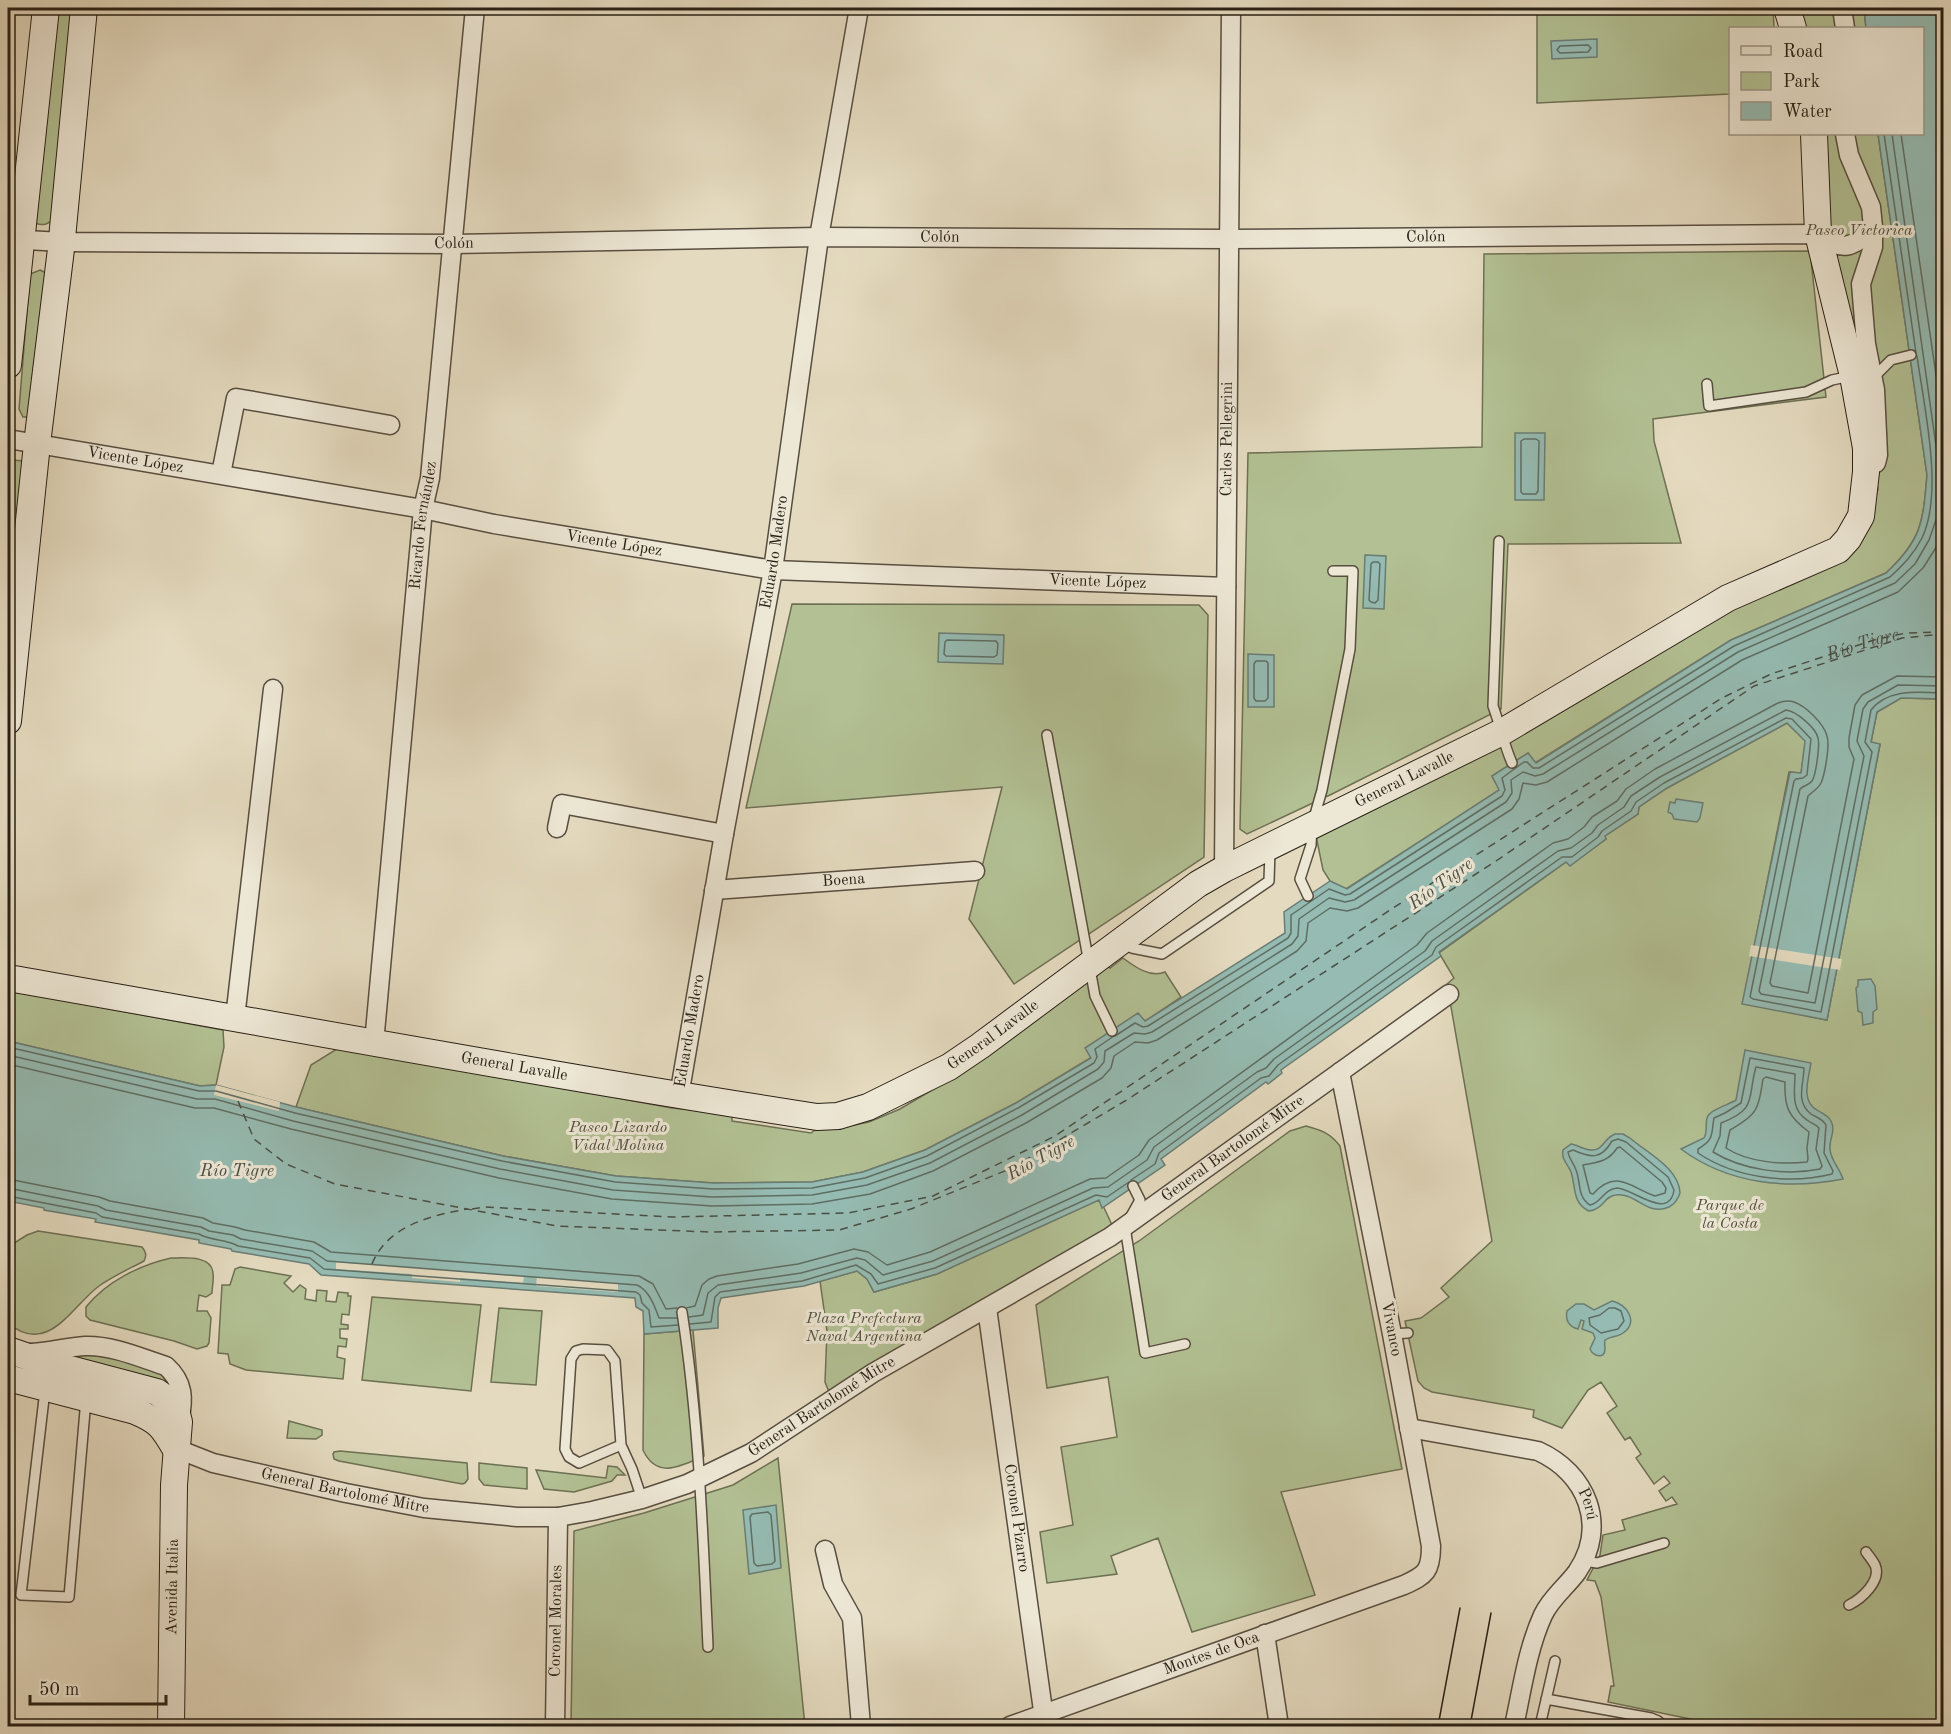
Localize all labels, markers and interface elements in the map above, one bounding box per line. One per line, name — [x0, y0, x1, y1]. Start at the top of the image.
legend — [1729, 27, 1924, 135]
text: Road — [1783, 43, 1823, 61]
text: Park — [1783, 73, 1820, 91]
text: Water — [1783, 103, 1832, 121]
park label: Paseo Victorica — [1804, 223, 1913, 239]
street label: Colón — [920, 229, 960, 246]
street label: Colón — [1406, 229, 1446, 245]
street label: Colón — [434, 236, 474, 252]
street label: Carlos Pellegrini — [1219, 382, 1236, 497]
street label: Vicente López — [86, 444, 185, 476]
street label: Ricardo Fernández — [408, 461, 440, 590]
street label: Eduardo Madero — [758, 495, 791, 611]
street label: Vicente López — [564, 528, 664, 560]
street label: Vicente López — [1048, 572, 1147, 592]
water label: Río Tigre — [1823, 626, 1900, 664]
street label: General Lavalle — [1353, 749, 1457, 811]
water label: Río Tigre — [1405, 855, 1476, 914]
street label: Boena — [822, 871, 866, 890]
street label: Eduardo Madero — [673, 973, 708, 1089]
street label: General Lavalle — [945, 997, 1042, 1073]
street label: General Lavalle — [459, 1050, 569, 1084]
street label: General Bartolomé Mitre — [1159, 1092, 1307, 1205]
park label: Paseo Lizardo Vidal Molina — [568, 1120, 667, 1154]
water label: Río Tigre — [1003, 1132, 1078, 1184]
water label: Río Tigre — [199, 1162, 274, 1180]
park label: Parque de la Costa — [1695, 1198, 1764, 1232]
street label: Vivanco — [1378, 1300, 1404, 1358]
park label: Plaza Prefectura Naval Argentina — [805, 1311, 923, 1345]
street label: General Bartolomé Mitre — [746, 1354, 898, 1460]
street label: Coronel Pizarro — [1001, 1463, 1032, 1573]
street label: General Bartolomé Mitre — [259, 1466, 430, 1516]
street label: Perú — [1574, 1486, 1599, 1522]
street label: Avenida Italia — [164, 1539, 182, 1635]
street label: Coronel Morales — [548, 1565, 565, 1677]
street label: Montes de Oca — [1161, 1629, 1262, 1678]
scale bar — [30, 1668, 166, 1706]
text: 50 m — [39, 1681, 79, 1699]

